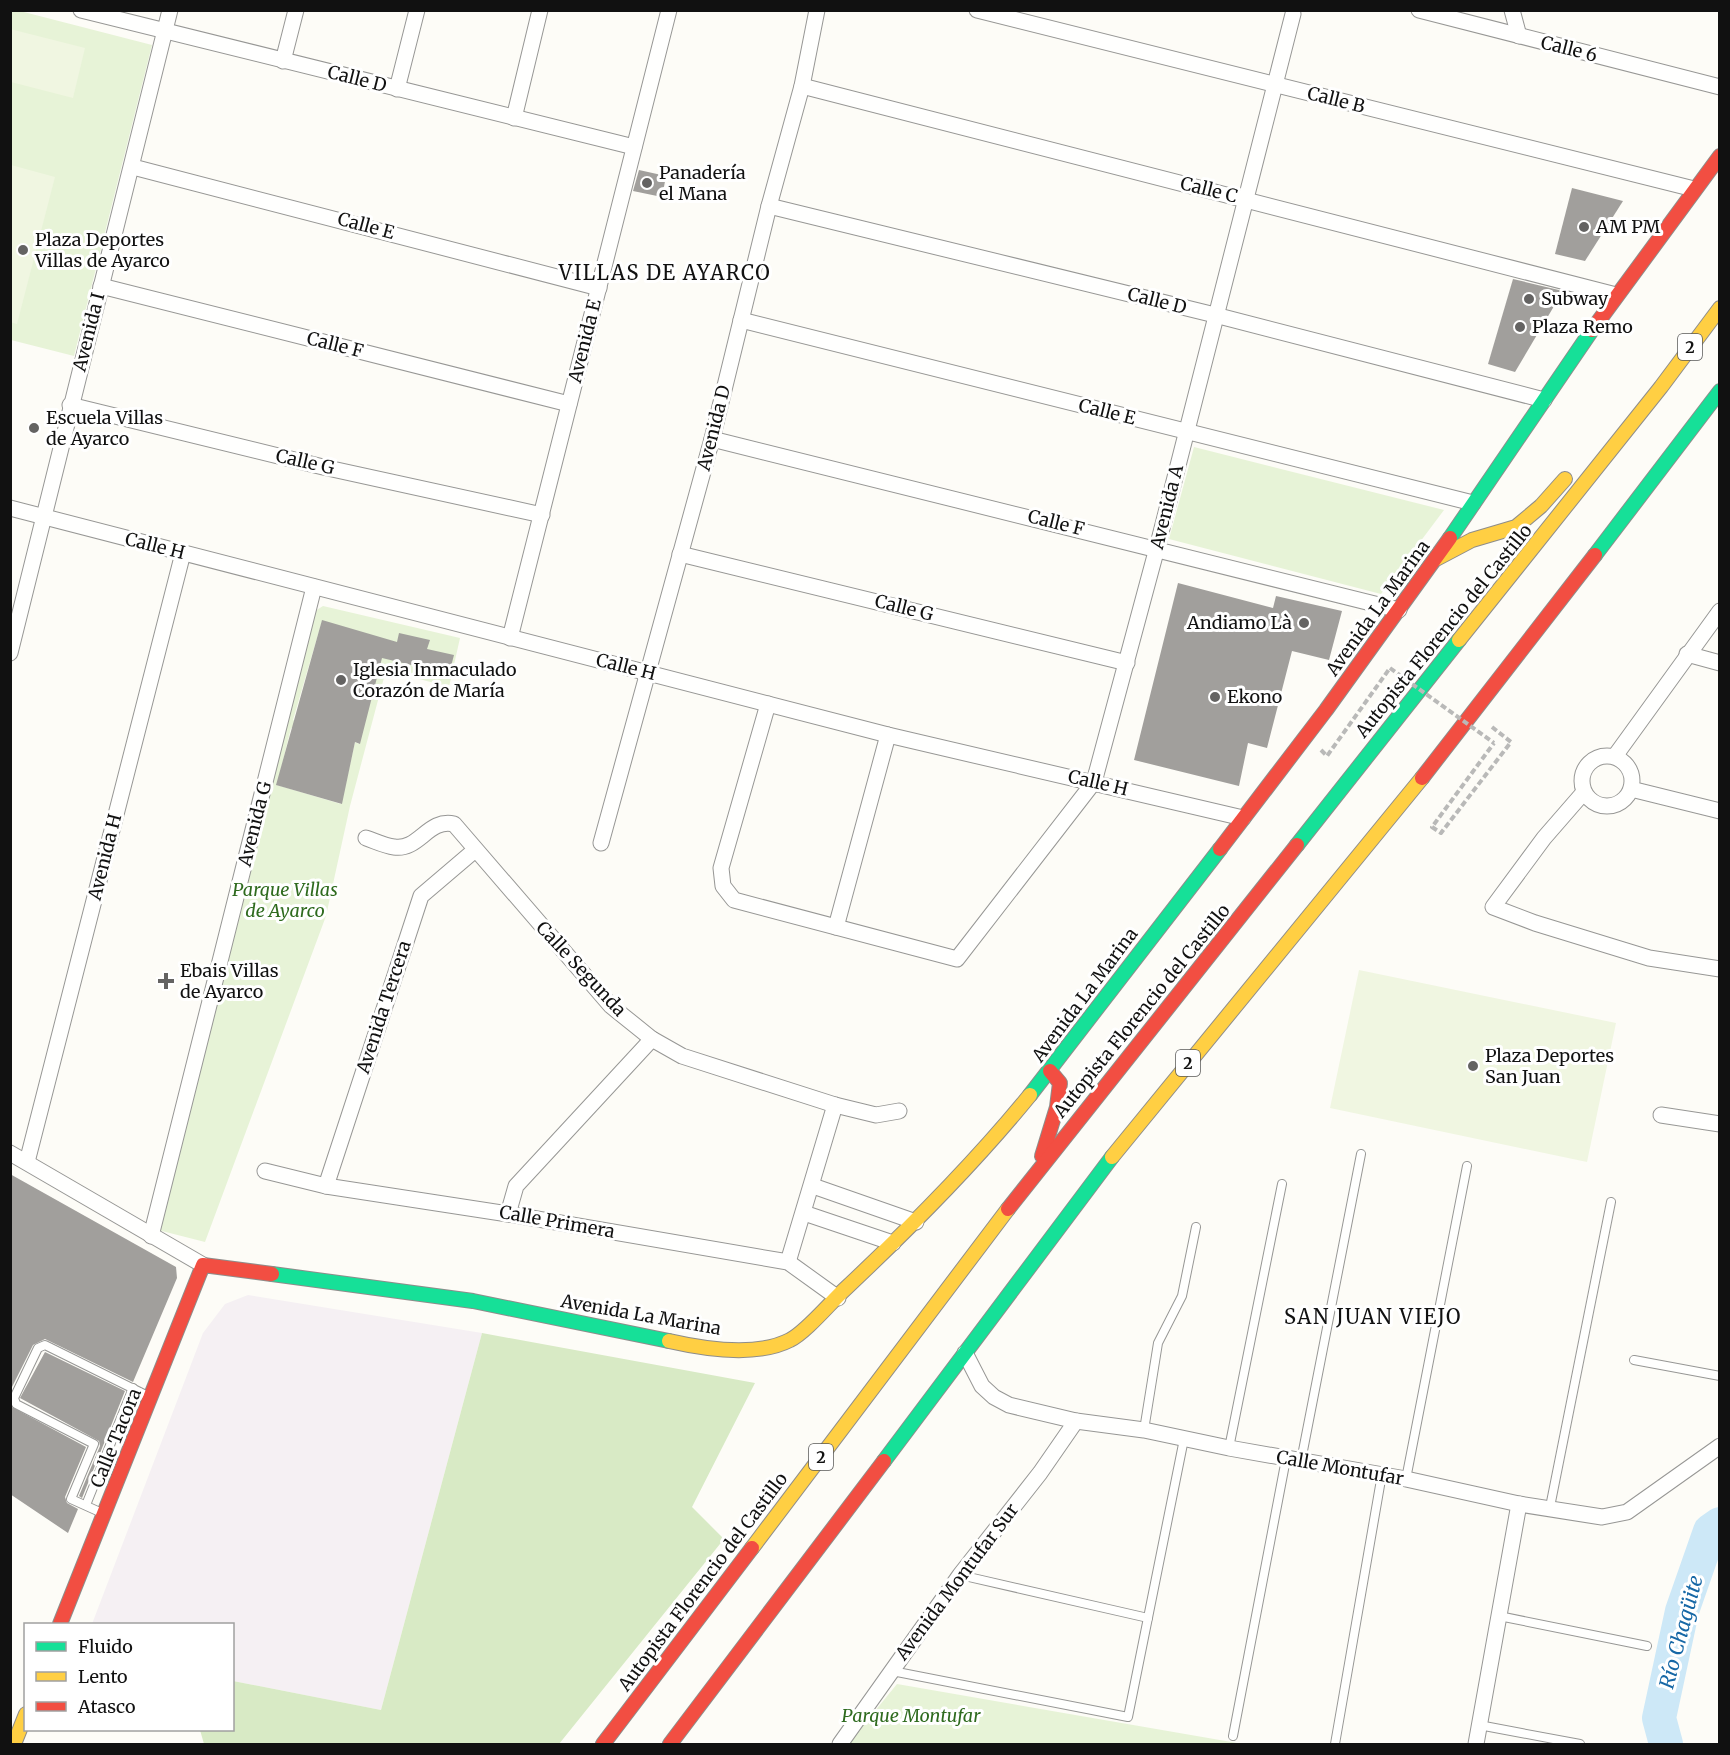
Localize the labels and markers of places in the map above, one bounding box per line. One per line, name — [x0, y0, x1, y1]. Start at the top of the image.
place label: Panadería el Mana — [659, 161, 746, 205]
marker: Panadería el Mana — [640, 176, 654, 190]
place label: AM PM — [1595, 215, 1660, 238]
marker: AM PM — [1577, 220, 1591, 234]
place label: Plaza Deportes Villas de Ayarco — [34, 228, 170, 272]
marker: Plaza Deportes Villas de Ayarco — [16, 243, 30, 257]
place label: Subway — [1541, 287, 1609, 310]
marker: Subway — [1522, 292, 1536, 306]
place label: Plaza Remo — [1532, 315, 1633, 338]
marker: Plaza Remo — [1513, 320, 1527, 334]
place label: Escuela Villas de Ayarco — [46, 406, 163, 450]
marker: Escuela Villas de Ayarco — [27, 421, 41, 435]
place label: Andiamo Là — [1186, 611, 1292, 634]
marker: Andiamo Là — [1297, 616, 1311, 630]
place label: Iglesia Inmaculado Corazón de María — [353, 658, 517, 702]
marker: Iglesia Inmaculado Corazón de María — [334, 673, 348, 687]
place label: Ekono — [1227, 685, 1282, 708]
marker: Ekono — [1208, 690, 1222, 704]
place label: Ebais Villas de Ayarco — [180, 959, 279, 1003]
marker: Ebais Villas de Ayarco — [157, 972, 175, 990]
place label: Plaza Deportes San Juan — [1485, 1044, 1614, 1088]
marker: Plaza Deportes San Juan — [1466, 1059, 1480, 1073]

